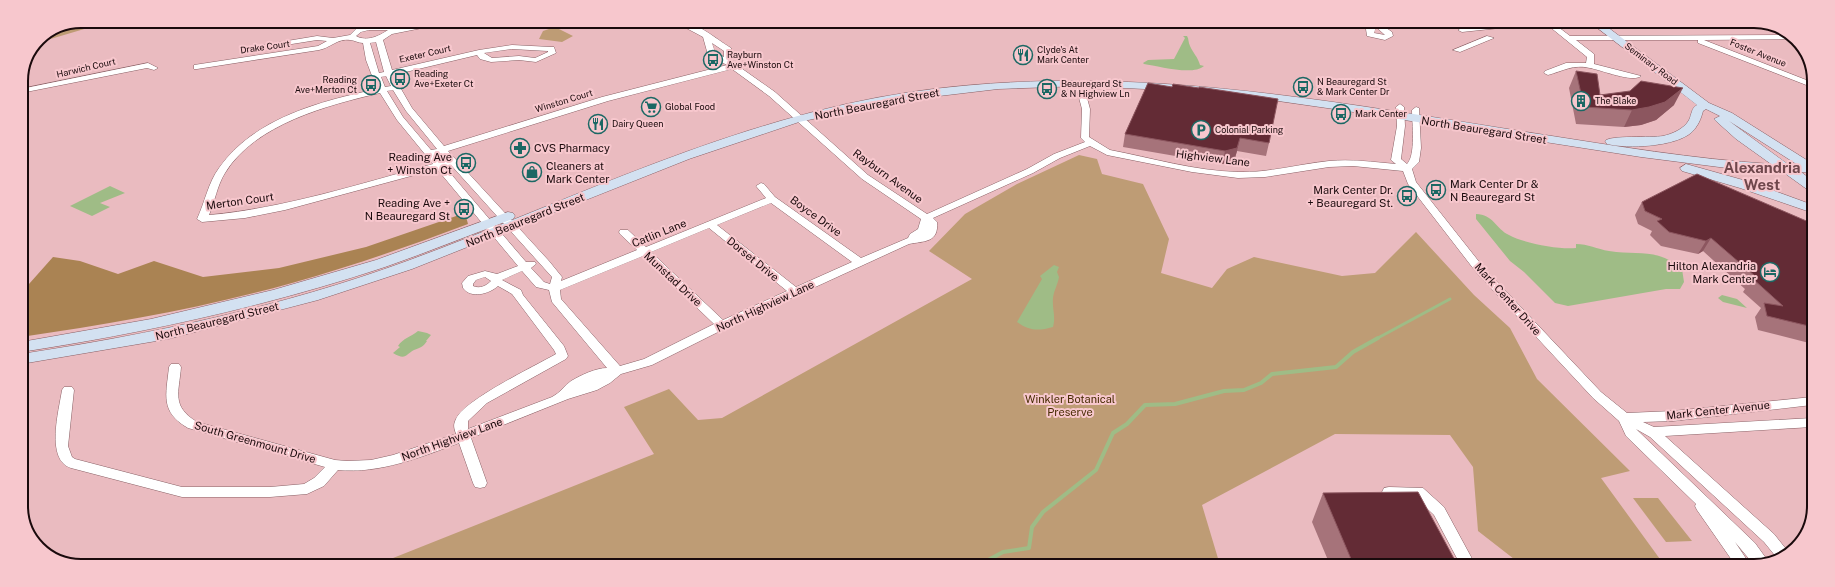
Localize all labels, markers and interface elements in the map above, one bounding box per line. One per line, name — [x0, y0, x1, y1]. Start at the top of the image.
street label: Foster Avenue — [1728, 36, 1788, 69]
street label: Drake Court — [239, 38, 291, 55]
street label: Seminary Road — [1623, 40, 1680, 87]
street label: Exeter Court — [398, 42, 452, 65]
restaurant icon: Clyde's At Mark Center — [1012, 44, 1034, 66]
place label: Clyde's At Mark Center — [1037, 44, 1089, 65]
bus stop icon: Rayburn Ave+Winston Ct — [702, 49, 724, 71]
place label: Rayburn Ave+Winston Ct — [727, 49, 794, 70]
street label: Harwich Court — [55, 55, 117, 80]
bus stop icon: Reading Ave+Exeter Ct — [389, 68, 411, 90]
place label: Reading Ave+Exeter Ct — [414, 68, 474, 89]
place label: Reading Ave+Merton Ct — [295, 74, 357, 95]
bus stop icon: Reading Ave+Merton Ct — [360, 74, 382, 96]
bus stop icon: N Beauregard St & Mark Center Dr — [1292, 76, 1314, 98]
place label: N Beauregard St & Mark Center Dr — [1317, 76, 1390, 97]
bus stop icon: Beauregard St & N Highview Ln — [1036, 78, 1058, 100]
place label: Beauregard St & N Highview Ln — [1061, 78, 1130, 99]
street label: Winston Court — [534, 86, 595, 115]
street label: North Beauregard Street — [814, 86, 940, 122]
building icon: The Blake — [1570, 90, 1592, 112]
place label: The Blake — [1595, 95, 1636, 106]
supermarket icon: Global Food — [640, 96, 662, 118]
place label: Global Food — [665, 101, 715, 112]
bus stop icon: Mark Center — [1330, 103, 1352, 125]
place label: Mark Center — [1355, 108, 1407, 119]
restaurant icon: Dairy Queen — [587, 113, 609, 135]
street label: North Beauregard Street — [1420, 114, 1548, 146]
place label: Dairy Queen — [612, 118, 663, 129]
parking icon: Colonial Parking — [1190, 119, 1212, 141]
place label: Colonial Parking — [1215, 124, 1284, 135]
pharmacy icon: CVS Pharmacy — [509, 137, 531, 159]
place label: CVS Pharmacy — [534, 142, 610, 154]
street label: Rayburn Avenue — [851, 147, 925, 205]
street label: Highview Lane — [1175, 147, 1251, 169]
place label: Reading Ave + Winston Ct — [387, 151, 452, 176]
bus stop icon: Reading Ave + Winston Ct — [455, 152, 477, 174]
district label: Alexandria West — [1723, 159, 1801, 193]
place label: Cleaners at Mark Center — [546, 160, 610, 185]
shop icon: Cleaners at Mark Center — [521, 161, 543, 183]
place label: Mark Center Dr & N Beauregard St — [1450, 178, 1539, 203]
bus stop icon: Mark Center Dr & N Beauregard St — [1425, 179, 1447, 201]
place label: Mark Center Dr. + Beauregard St. — [1308, 184, 1393, 209]
bus stop icon: Mark Center Dr. + Beauregard St. — [1396, 185, 1418, 207]
street label: Merton Court — [205, 190, 275, 212]
street label: North Beauregard Street — [464, 191, 586, 249]
street label: Boyce Drive — [788, 193, 844, 239]
place label: Reading Ave + N Beauregard St — [365, 197, 450, 222]
bus stop icon: Reading Ave + N Beauregard St — [453, 198, 475, 220]
street label: Catlin Lane — [630, 217, 688, 249]
street label: Dorset Drive — [725, 235, 781, 283]
street label: Munstad Drive — [642, 249, 704, 309]
place label: Hilton Alexandria Mark Center — [1668, 260, 1756, 285]
street label: Mark Center Drive — [1473, 261, 1543, 337]
hotel icon: Hilton Alexandria Mark Center — [1759, 261, 1781, 283]
street label: North Highview Lane — [714, 278, 816, 334]
street label: North Beauregard Street — [154, 300, 280, 342]
park label: Winkler Botanical Preserve — [1025, 393, 1115, 418]
street label: Mark Center Avenue — [1666, 399, 1770, 421]
street label: North Highview Lane — [400, 415, 504, 463]
street label: South Greenmount Drive — [193, 419, 317, 465]

